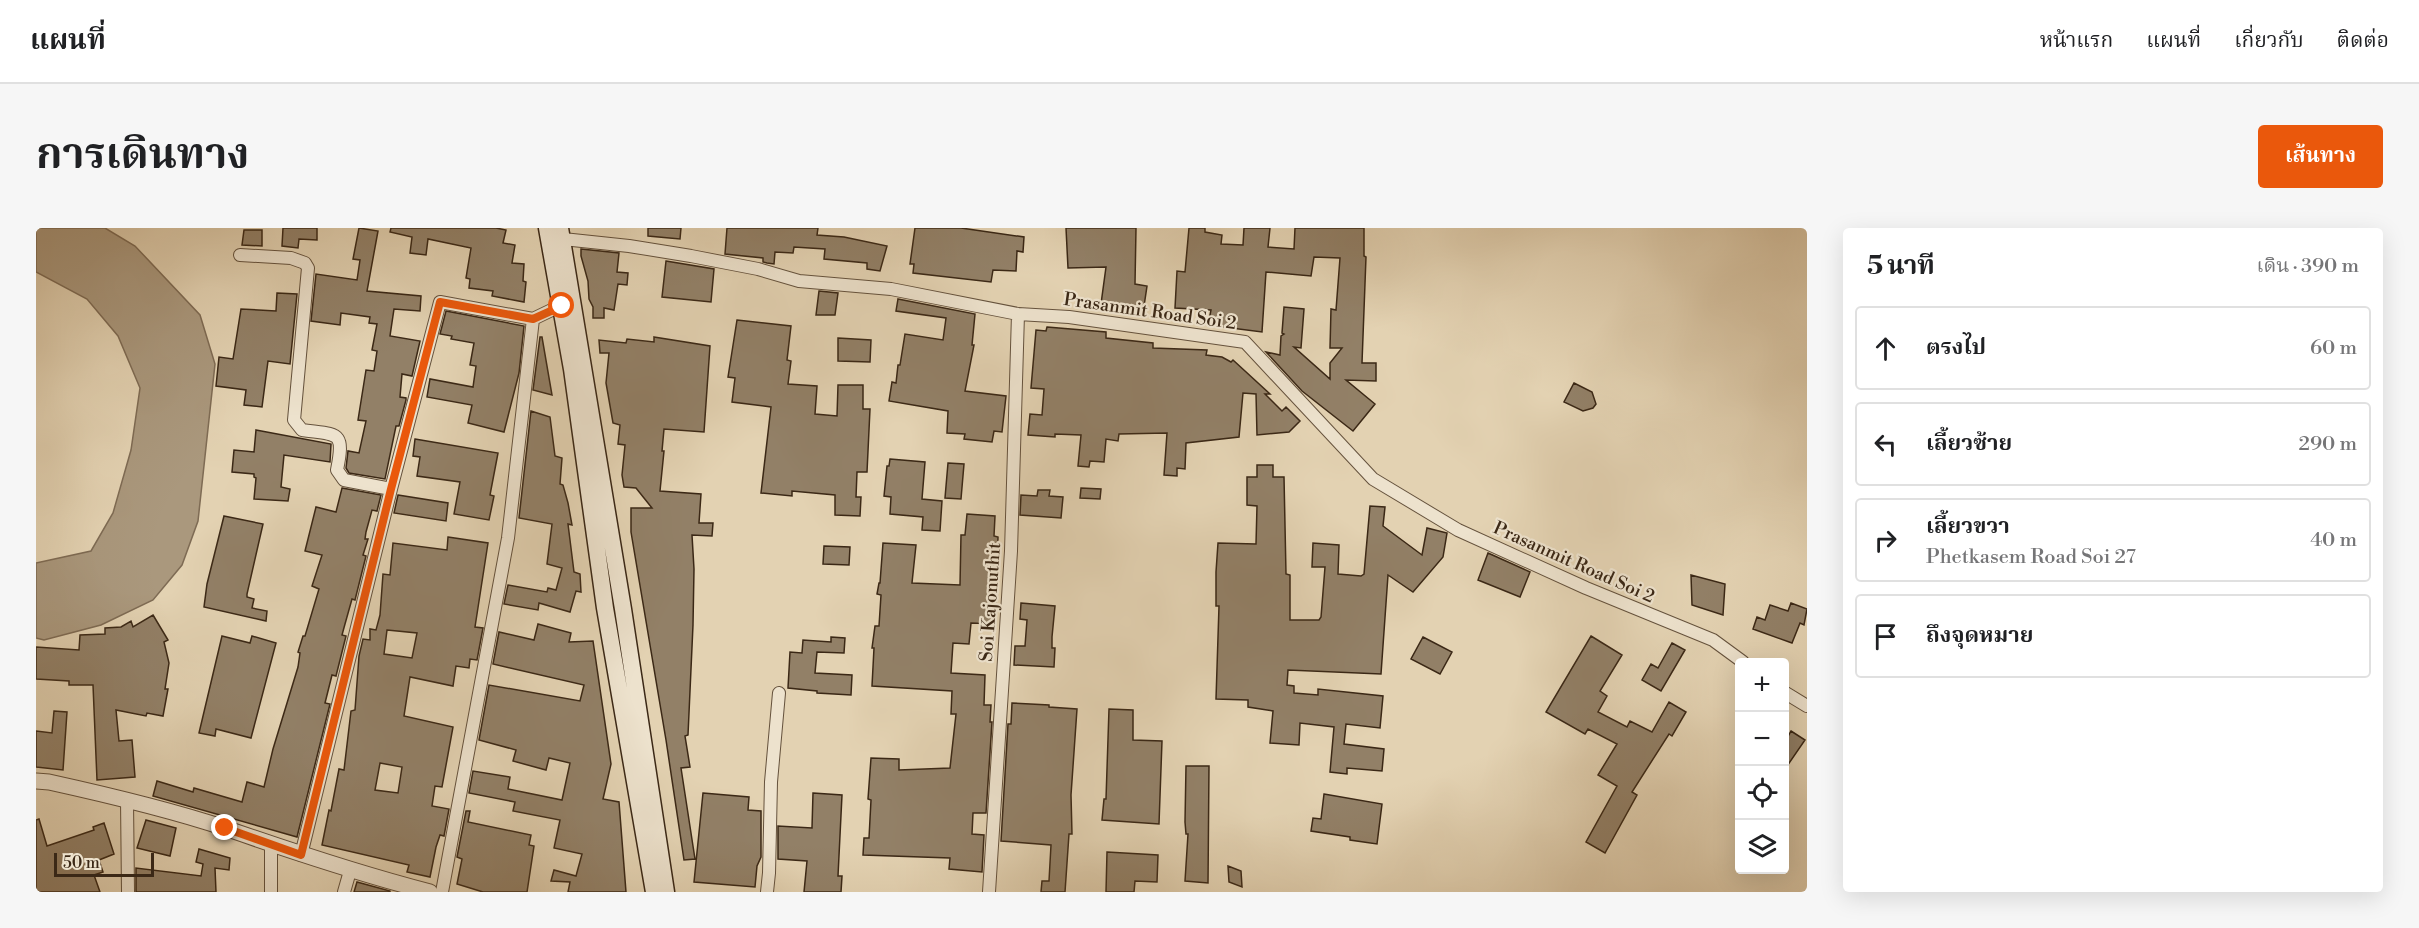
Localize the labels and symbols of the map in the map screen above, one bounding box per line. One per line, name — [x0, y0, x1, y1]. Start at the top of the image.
street label: Prasanmit Road Soi 2 — [1062, 288, 1238, 335]
route start — [548, 292, 574, 318]
street label: Prasanmit Road Soi 2 — [1490, 517, 1658, 608]
street label: Soi Kajonuthit — [975, 541, 1006, 662]
route end — [211, 814, 237, 840]
scale bar — [54, 850, 154, 878]

